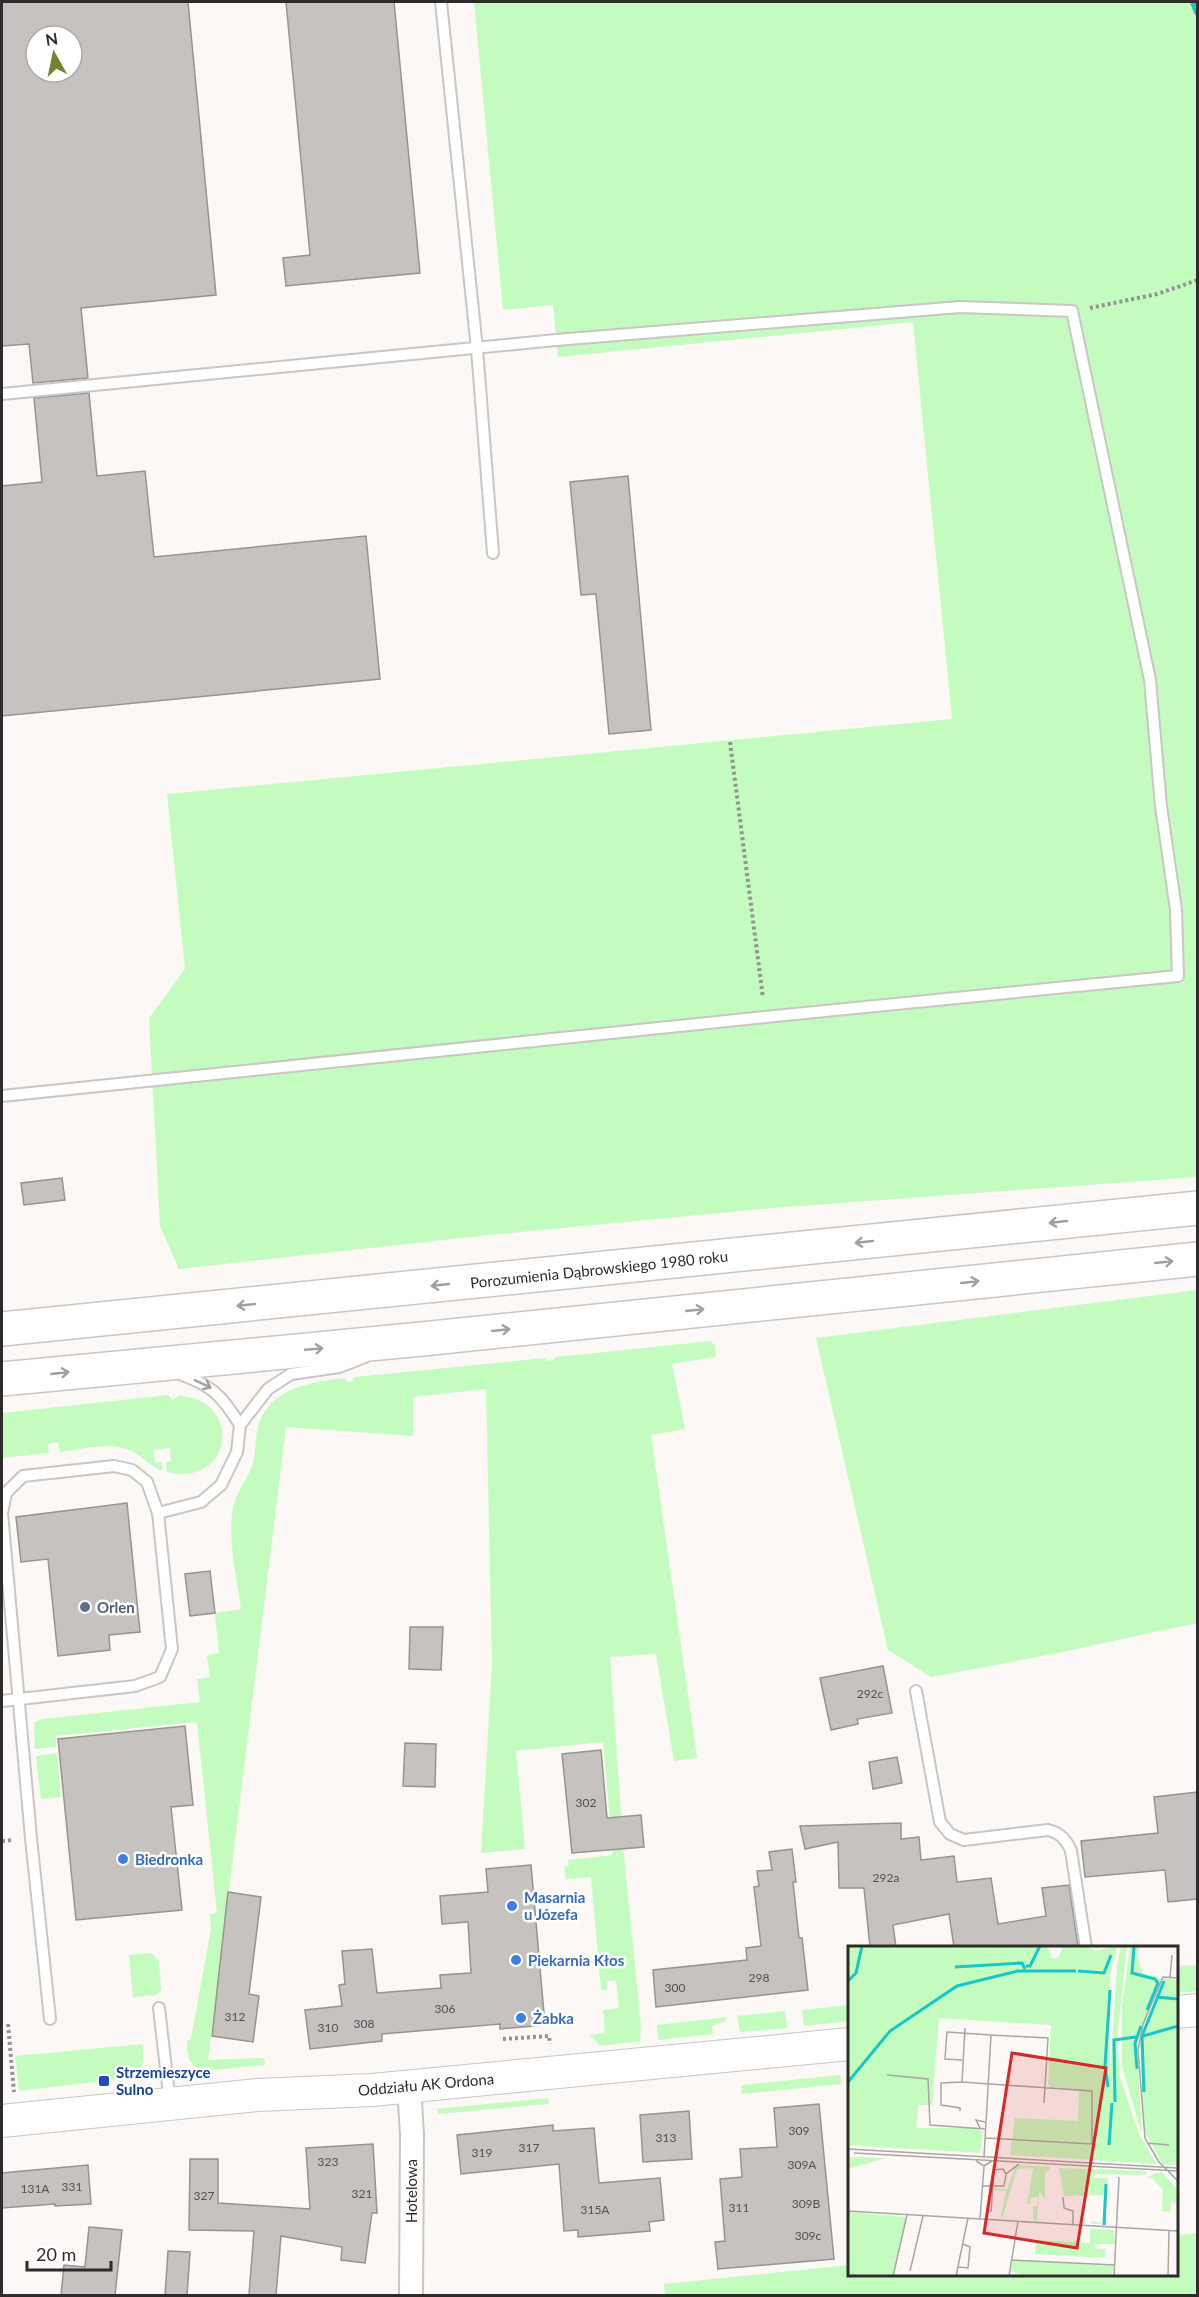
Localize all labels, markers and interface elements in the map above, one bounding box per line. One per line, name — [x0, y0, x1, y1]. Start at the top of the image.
north arrow — [24, 24, 84, 84]
text: N — [44, 28, 59, 49]
one-way arrow — [1048, 1217, 1068, 1228]
one-way arrow — [854, 1237, 874, 1248]
street label: Porozumienia Dąbrowskiego 1980 roku — [469, 1247, 729, 1291]
one-way arrow — [1154, 1256, 1173, 1267]
one-way arrow — [960, 1276, 979, 1287]
one-way arrow — [430, 1280, 450, 1291]
one-way arrow — [236, 1299, 256, 1310]
one-way arrow — [685, 1304, 705, 1315]
one-way arrow — [491, 1325, 511, 1336]
one-way arrow — [303, 1343, 323, 1354]
one-way arrow — [49, 1367, 69, 1378]
one-way arrow — [194, 1379, 212, 1391]
place label: Orlen — [97, 1598, 135, 1616]
marker: Orlen — [78, 1600, 92, 1614]
house number: 292c — [857, 1686, 884, 1701]
house number: 302 — [576, 1795, 596, 1810]
place label: Biedronka — [135, 1850, 203, 1868]
marker: Biedronka — [116, 1852, 130, 1866]
house number: 292a — [873, 1870, 899, 1885]
place label: Masarnia u Józefa — [524, 1888, 585, 1923]
marker: Masarnia u Józefa — [505, 1899, 519, 1913]
inset map — [848, 1946, 1178, 2276]
place label: Piekarnia Kłos — [528, 1951, 625, 1969]
marker: Piekarnia Kłos — [509, 1953, 523, 1967]
house number: 298 — [749, 1970, 769, 1985]
house number: 300 — [665, 1980, 685, 1995]
house number: 306 — [435, 2001, 455, 2016]
house number: 312 — [225, 2009, 245, 2024]
place label: Żabka — [533, 2009, 574, 2027]
marker: Żabka — [514, 2011, 528, 2025]
house number: 308 — [354, 2016, 374, 2031]
house number: 310 — [318, 2020, 338, 2035]
place label: Strzemieszyce Sulno — [116, 2063, 210, 2098]
street label: Oddziału AK Ordona — [357, 2069, 495, 2099]
marker: Strzemieszyce Sulno — [97, 2074, 111, 2088]
house number: 309 — [789, 2123, 809, 2138]
house number: 313 — [656, 2130, 676, 2145]
house number: 317 — [519, 2140, 539, 2155]
house number: 319 — [472, 2145, 492, 2160]
house number: 323 — [318, 2154, 338, 2169]
house number: 309A — [787, 2157, 817, 2172]
street label: Hotelowa — [402, 2159, 420, 2223]
house number: 331 — [62, 2179, 82, 2194]
house number: 131A — [20, 2181, 50, 2196]
house number: 321 — [352, 2186, 372, 2201]
house number: 327 — [194, 2188, 214, 2203]
house number: 309B — [792, 2196, 821, 2211]
house number: 311 — [729, 2200, 749, 2215]
house number: 315A — [580, 2202, 610, 2217]
house number: 309c — [795, 2228, 822, 2243]
scale bar — [27, 2234, 111, 2272]
text: 20 m — [36, 2243, 76, 2265]

